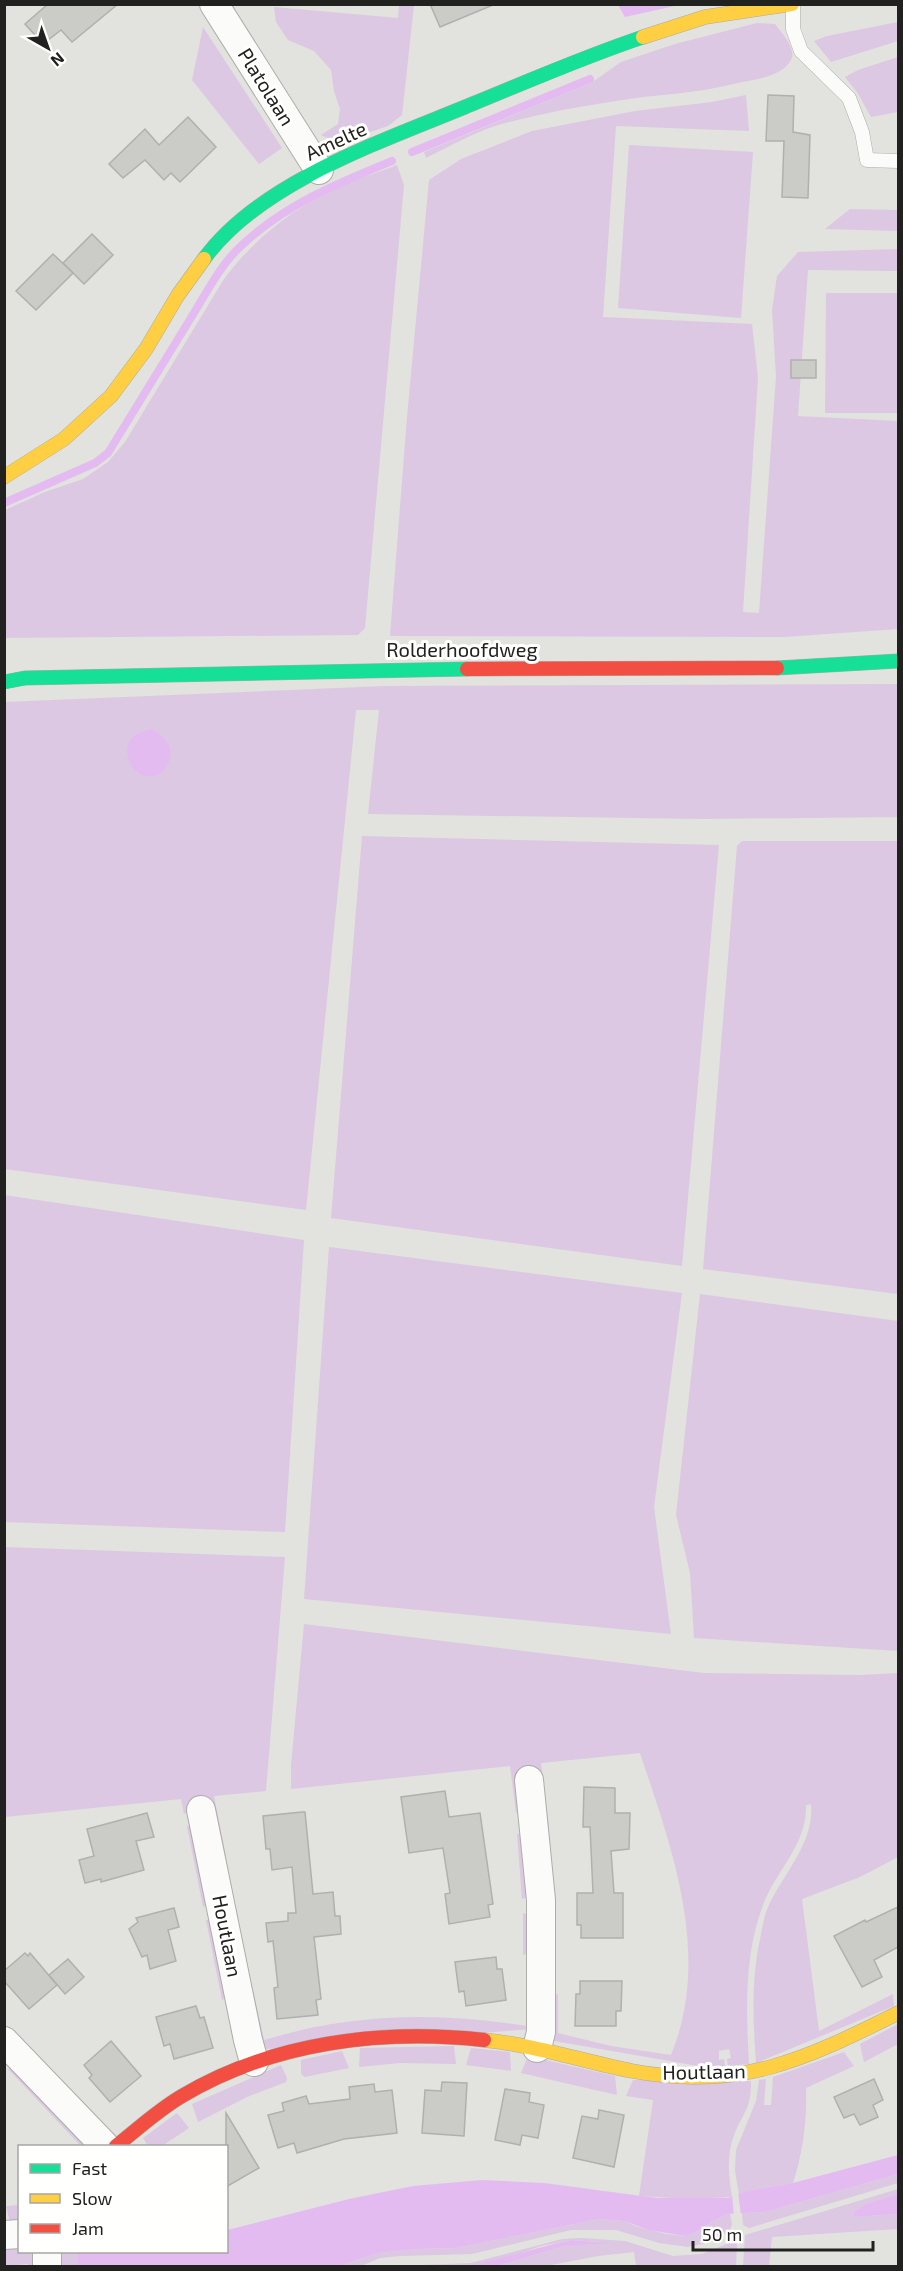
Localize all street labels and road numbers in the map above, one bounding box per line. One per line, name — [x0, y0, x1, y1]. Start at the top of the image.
street label: Platolaan — [234, 43, 300, 130]
street label: Amelte — [301, 116, 370, 165]
street label: Rolderhoofdweg — [386, 637, 538, 661]
street label: Houtlaan — [208, 1893, 248, 1979]
street label: Houtlaan — [662, 2058, 746, 2084]

